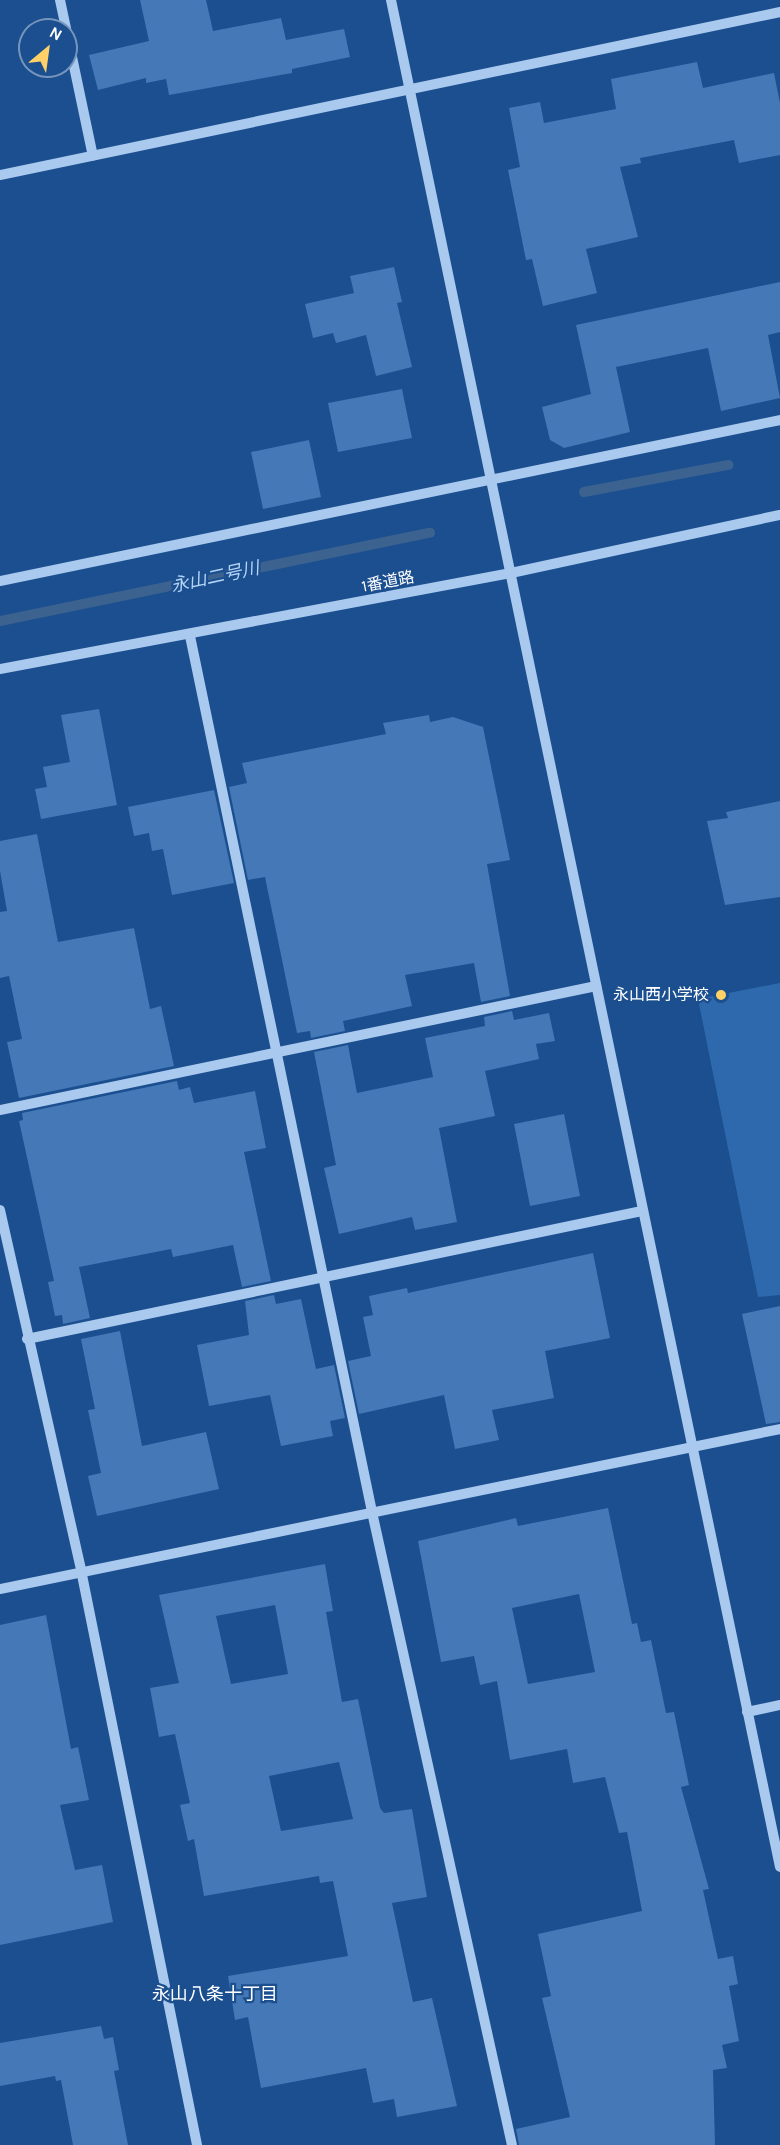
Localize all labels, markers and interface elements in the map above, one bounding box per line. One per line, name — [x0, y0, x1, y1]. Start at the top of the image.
north arrow — [18, 18, 78, 78]
text: N — [46, 22, 66, 45]
water label: 永山二号川 — [169, 557, 261, 597]
street label: 1番道路 — [360, 567, 416, 597]
place label: 永山西小学校 — [613, 985, 709, 1005]
marker: 永山西小学校 — [714, 988, 728, 1002]
district label: 永山八条十丁目 — [152, 1983, 278, 2005]

